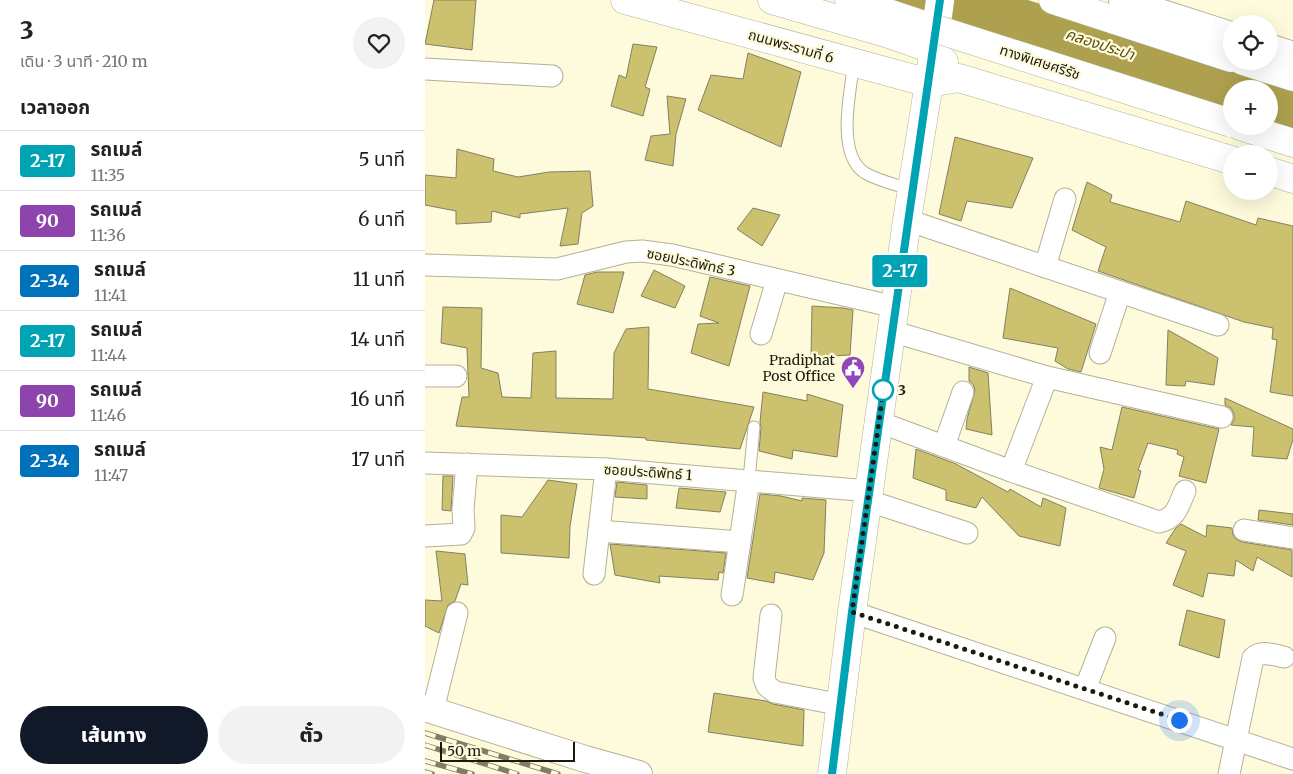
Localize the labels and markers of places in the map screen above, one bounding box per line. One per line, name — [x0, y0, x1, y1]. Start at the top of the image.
place label: Pradiphat Post Office — [763, 351, 836, 385]
public building icon: Pradiphat Post Office — [840, 355, 866, 389]
marker: 3 — [872, 379, 894, 401]
place label: 3 — [898, 381, 906, 399]

